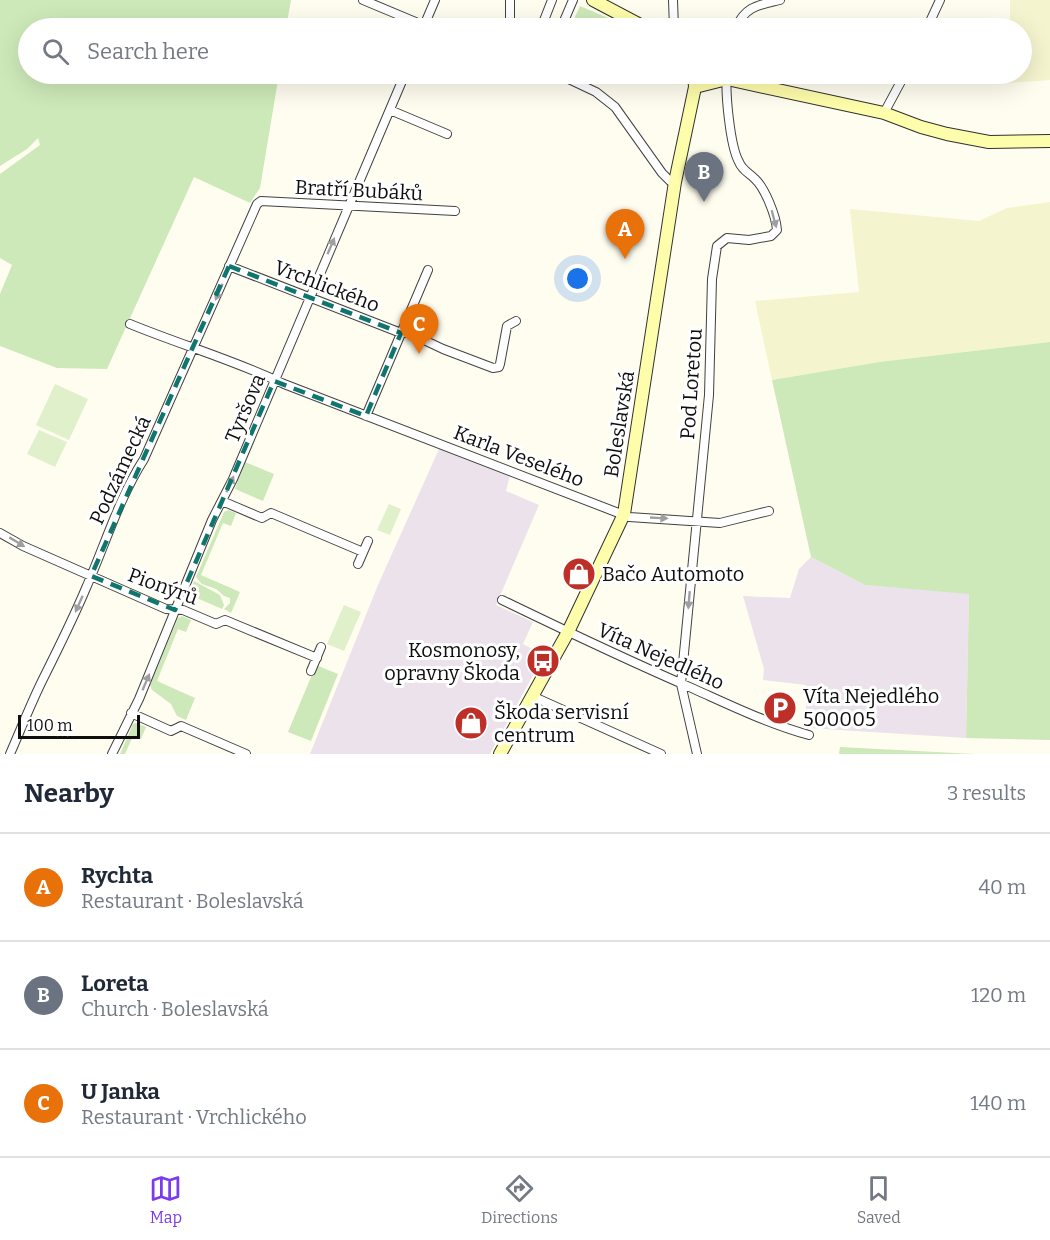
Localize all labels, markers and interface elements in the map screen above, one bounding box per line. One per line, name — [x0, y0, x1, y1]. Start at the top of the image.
search box — [18, 18, 1032, 84]
icon: search — [39, 35, 72, 68]
text: Search here — [87, 38, 209, 65]
pin: B — [684, 152, 724, 202]
street label: Bratří Bubáků — [294, 175, 424, 205]
pin: A — [606, 210, 644, 259]
one-way arrow — [770, 210, 780, 228]
one-way arrow — [326, 237, 336, 255]
street label: Vrchlického — [271, 255, 383, 317]
your location — [563, 264, 592, 293]
one-way arrow — [214, 283, 224, 301]
pin: C — [400, 304, 438, 354]
street label: Pod Loretou — [675, 328, 707, 440]
street label: Boleslavská — [599, 369, 639, 479]
street label: Tyršova — [220, 370, 270, 446]
street label: Podzámecká — [84, 412, 156, 528]
street label: Karla Veselého — [450, 420, 588, 492]
one-way arrow — [226, 475, 235, 492]
one-way arrow — [650, 514, 669, 523]
one-way arrow — [9, 537, 26, 547]
shop icon: Bačo Automoto — [561, 556, 597, 592]
street label: Pionýrů — [125, 562, 201, 610]
place label: Bačo Automoto — [602, 562, 744, 586]
one-way arrow — [684, 590, 694, 609]
one-way arrow — [75, 595, 84, 612]
street label: Víta Nejedlého — [594, 617, 728, 696]
place label: Kosmonosy, opravny Škoda — [384, 638, 520, 685]
bus stop icon: Kosmonosy, opravny Škoda — [525, 643, 561, 679]
one-way arrow — [142, 673, 151, 691]
place label: Víta Nejedlého 500005 — [803, 684, 939, 731]
parking icon: Víta Nejedlého 500005 — [762, 690, 798, 726]
place label: Škoda servisní centrum — [494, 700, 629, 747]
shop icon: Škoda servisní centrum — [453, 705, 489, 741]
scale bar — [18, 712, 140, 740]
text: 100 m — [27, 716, 72, 735]
text: Nearby — [24, 778, 114, 809]
text: 3 results — [947, 781, 1026, 805]
text: Rychta — [81, 862, 153, 889]
text: A — [36, 875, 51, 899]
text: 40 m — [978, 875, 1026, 899]
text: Restaurant · Boleslavská — [81, 889, 304, 913]
text: Loreta — [81, 970, 149, 997]
text: B — [37, 983, 50, 1007]
text: 120 m — [971, 983, 1026, 1007]
text: Church · Boleslavská — [81, 997, 269, 1021]
text: U Janka — [81, 1078, 160, 1105]
text: C — [37, 1091, 50, 1115]
text: 140 m — [970, 1091, 1026, 1115]
text: Restaurant · Vrchlického — [81, 1105, 307, 1129]
tab: Map — [149, 1172, 182, 1227]
tab: Directions — [481, 1172, 558, 1227]
tab: Saved — [857, 1172, 901, 1227]

